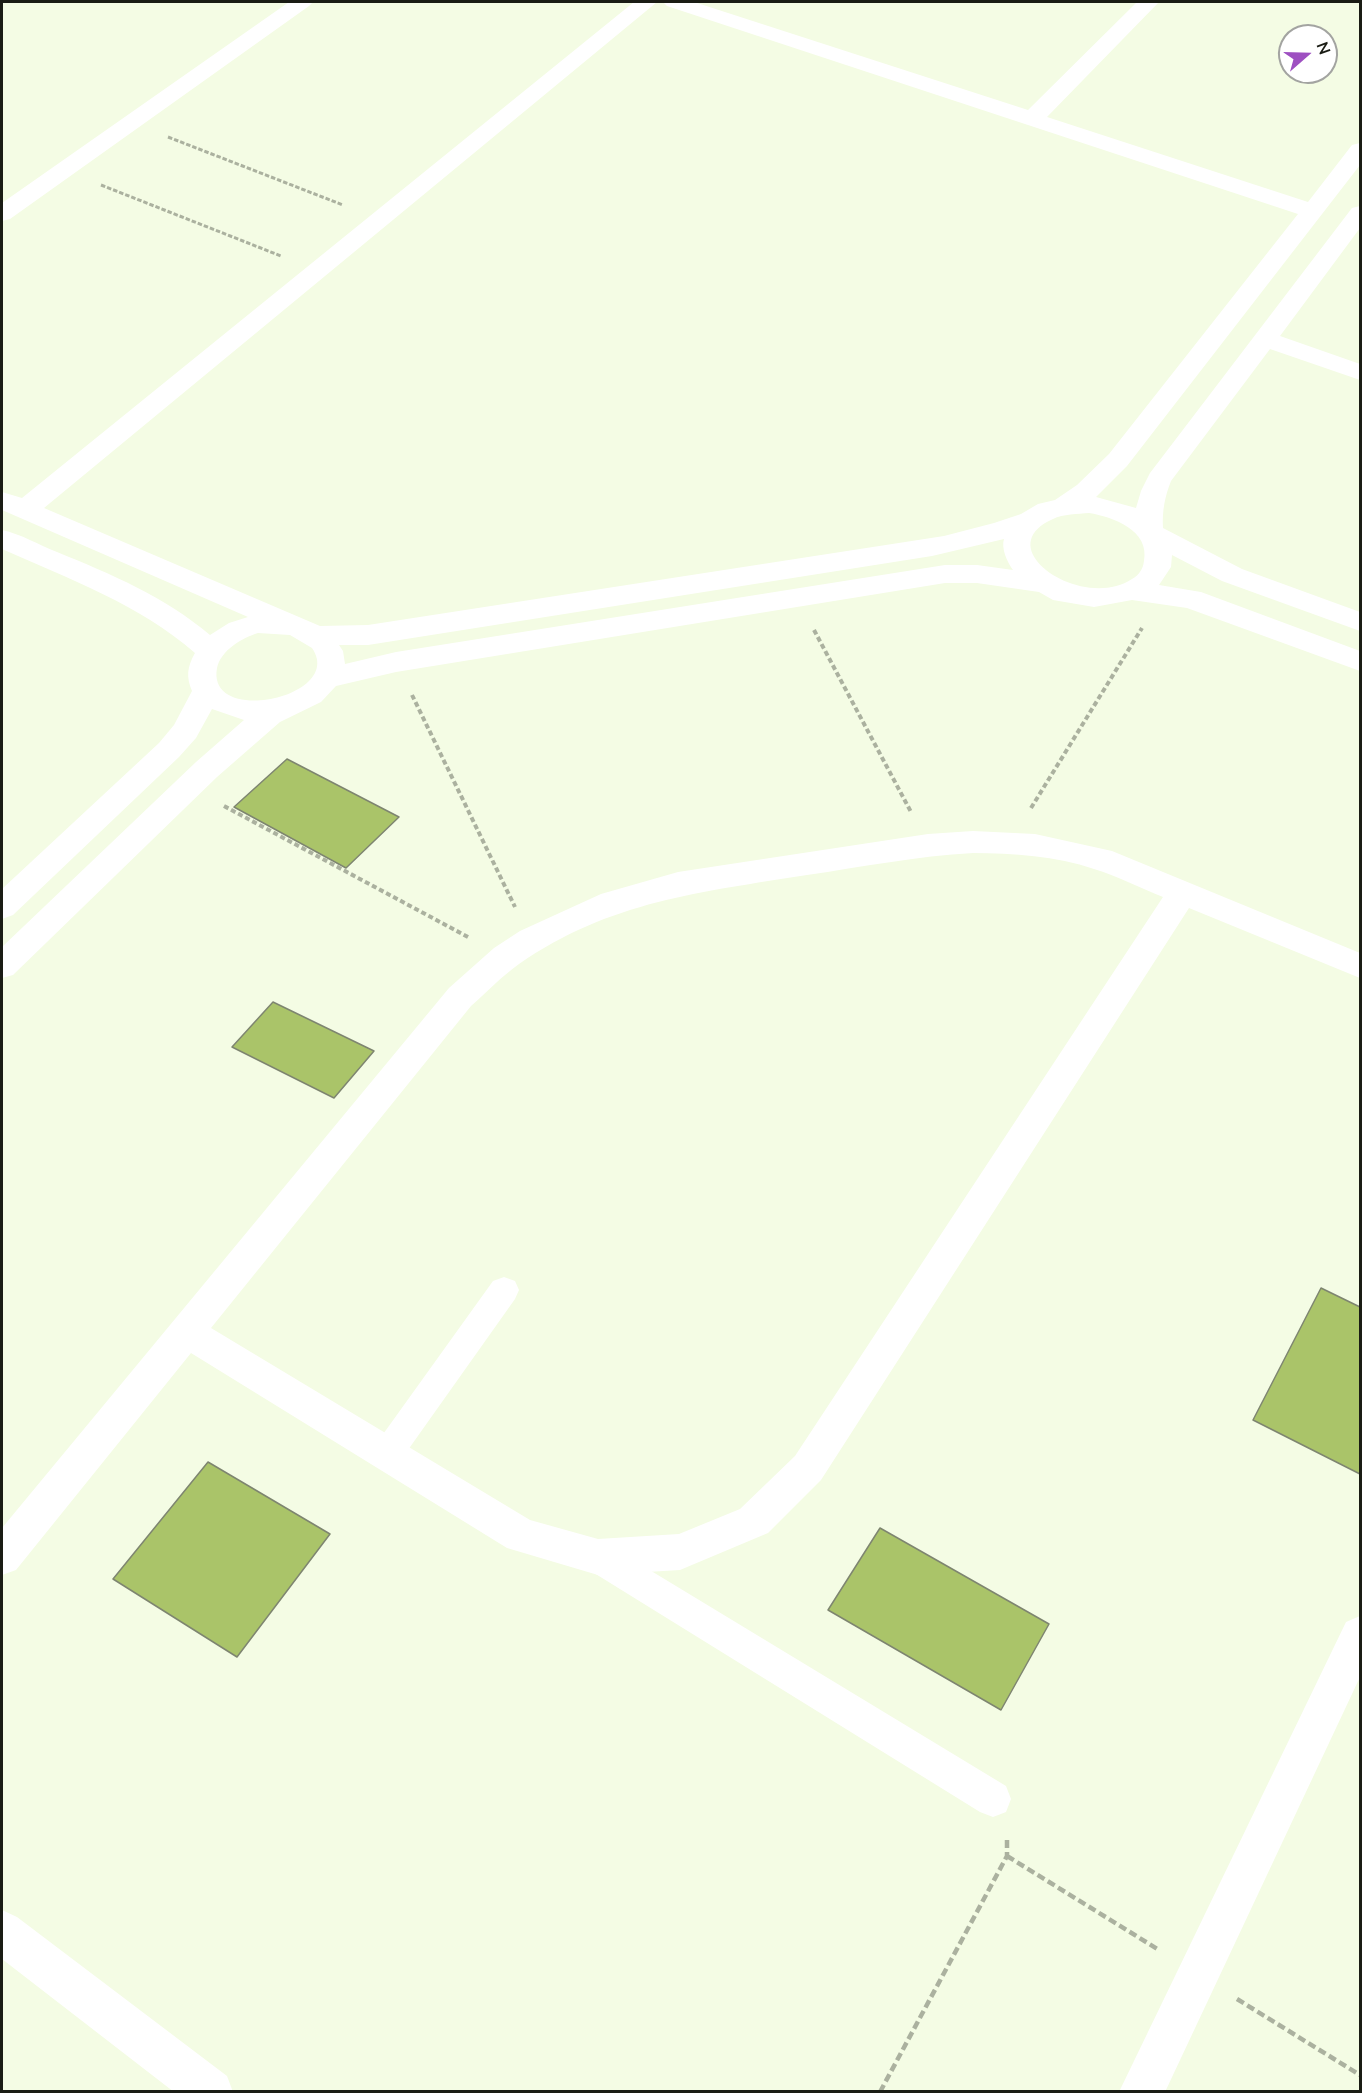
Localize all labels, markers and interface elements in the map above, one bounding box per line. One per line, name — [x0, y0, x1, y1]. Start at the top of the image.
north arrow — [1278, 24, 1338, 84]
text: N — [1311, 39, 1335, 58]

